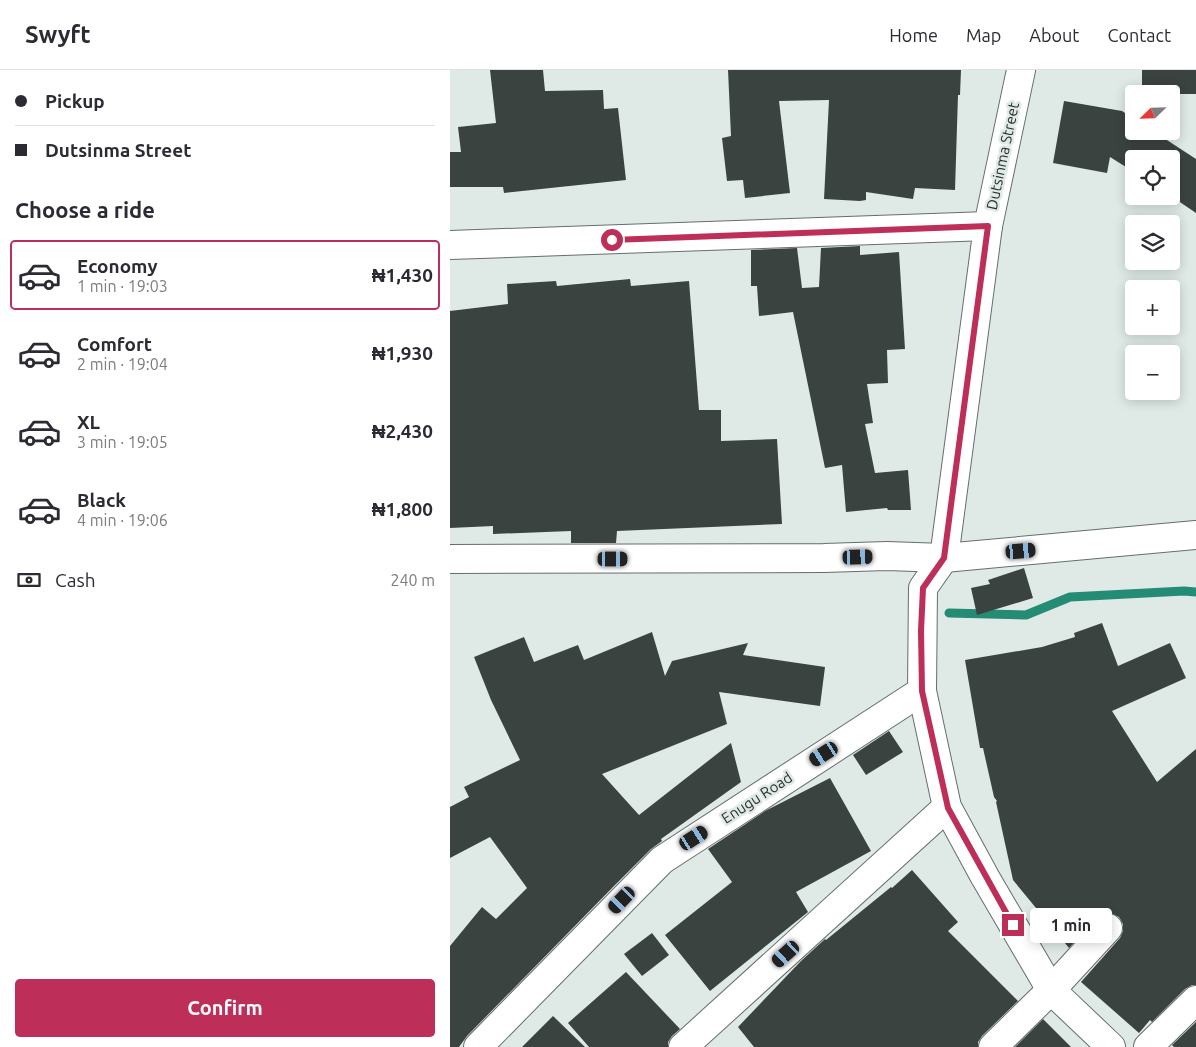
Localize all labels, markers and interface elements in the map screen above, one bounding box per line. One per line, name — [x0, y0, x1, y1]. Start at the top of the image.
text: Swyft — [25, 21, 91, 48]
text: Home — [889, 25, 938, 45]
text: Map — [966, 25, 1001, 45]
text: About — [1029, 25, 1079, 45]
text: Contact — [1107, 25, 1171, 45]
north arrow — [1125, 85, 1180, 140]
map controls — [1125, 85, 1180, 400]
text: Pickup — [45, 90, 105, 112]
street label: Dutsinma Street — [983, 100, 1022, 211]
text: Dutsinma Street — [45, 139, 191, 161]
button: locate — [1125, 150, 1180, 205]
text: Choose a ride — [15, 197, 155, 222]
button: layers — [1125, 215, 1180, 270]
route start — [601, 229, 623, 251]
icon: car — [17, 253, 62, 298]
text: Economy — [77, 255, 158, 277]
text: ₦1,430 — [372, 264, 433, 286]
text: 1 min · 19:03 — [77, 277, 168, 295]
button: + — [1125, 280, 1180, 335]
icon: car — [17, 331, 62, 376]
text: Comfort — [77, 333, 152, 355]
text: ₦1,930 — [372, 342, 433, 364]
button: − — [1125, 345, 1180, 400]
text: 2 min · 19:04 — [77, 355, 168, 373]
icon: car — [17, 409, 62, 454]
text: XL — [77, 411, 100, 433]
text: ₦2,430 — [372, 420, 433, 442]
text: 3 min · 19:05 — [77, 433, 168, 451]
icon: car — [17, 487, 62, 532]
text: Black — [77, 489, 126, 511]
text: ₦1,800 — [372, 498, 433, 520]
text: 4 min · 19:06 — [77, 511, 168, 529]
car — [1005, 542, 1036, 560]
car — [842, 549, 873, 565]
car — [598, 552, 628, 567]
icon: cash — [15, 566, 43, 594]
text: Cash — [55, 569, 96, 591]
text: 240 m — [390, 571, 435, 589]
car — [807, 740, 840, 768]
street label: Enugu Road — [718, 768, 795, 827]
car — [677, 824, 710, 852]
car — [606, 884, 637, 916]
callout: 1 min — [1030, 908, 1113, 942]
route end — [1002, 914, 1024, 936]
text: 1 min — [1051, 916, 1091, 934]
car — [769, 938, 802, 970]
button: Confirm — [15, 979, 435, 1037]

